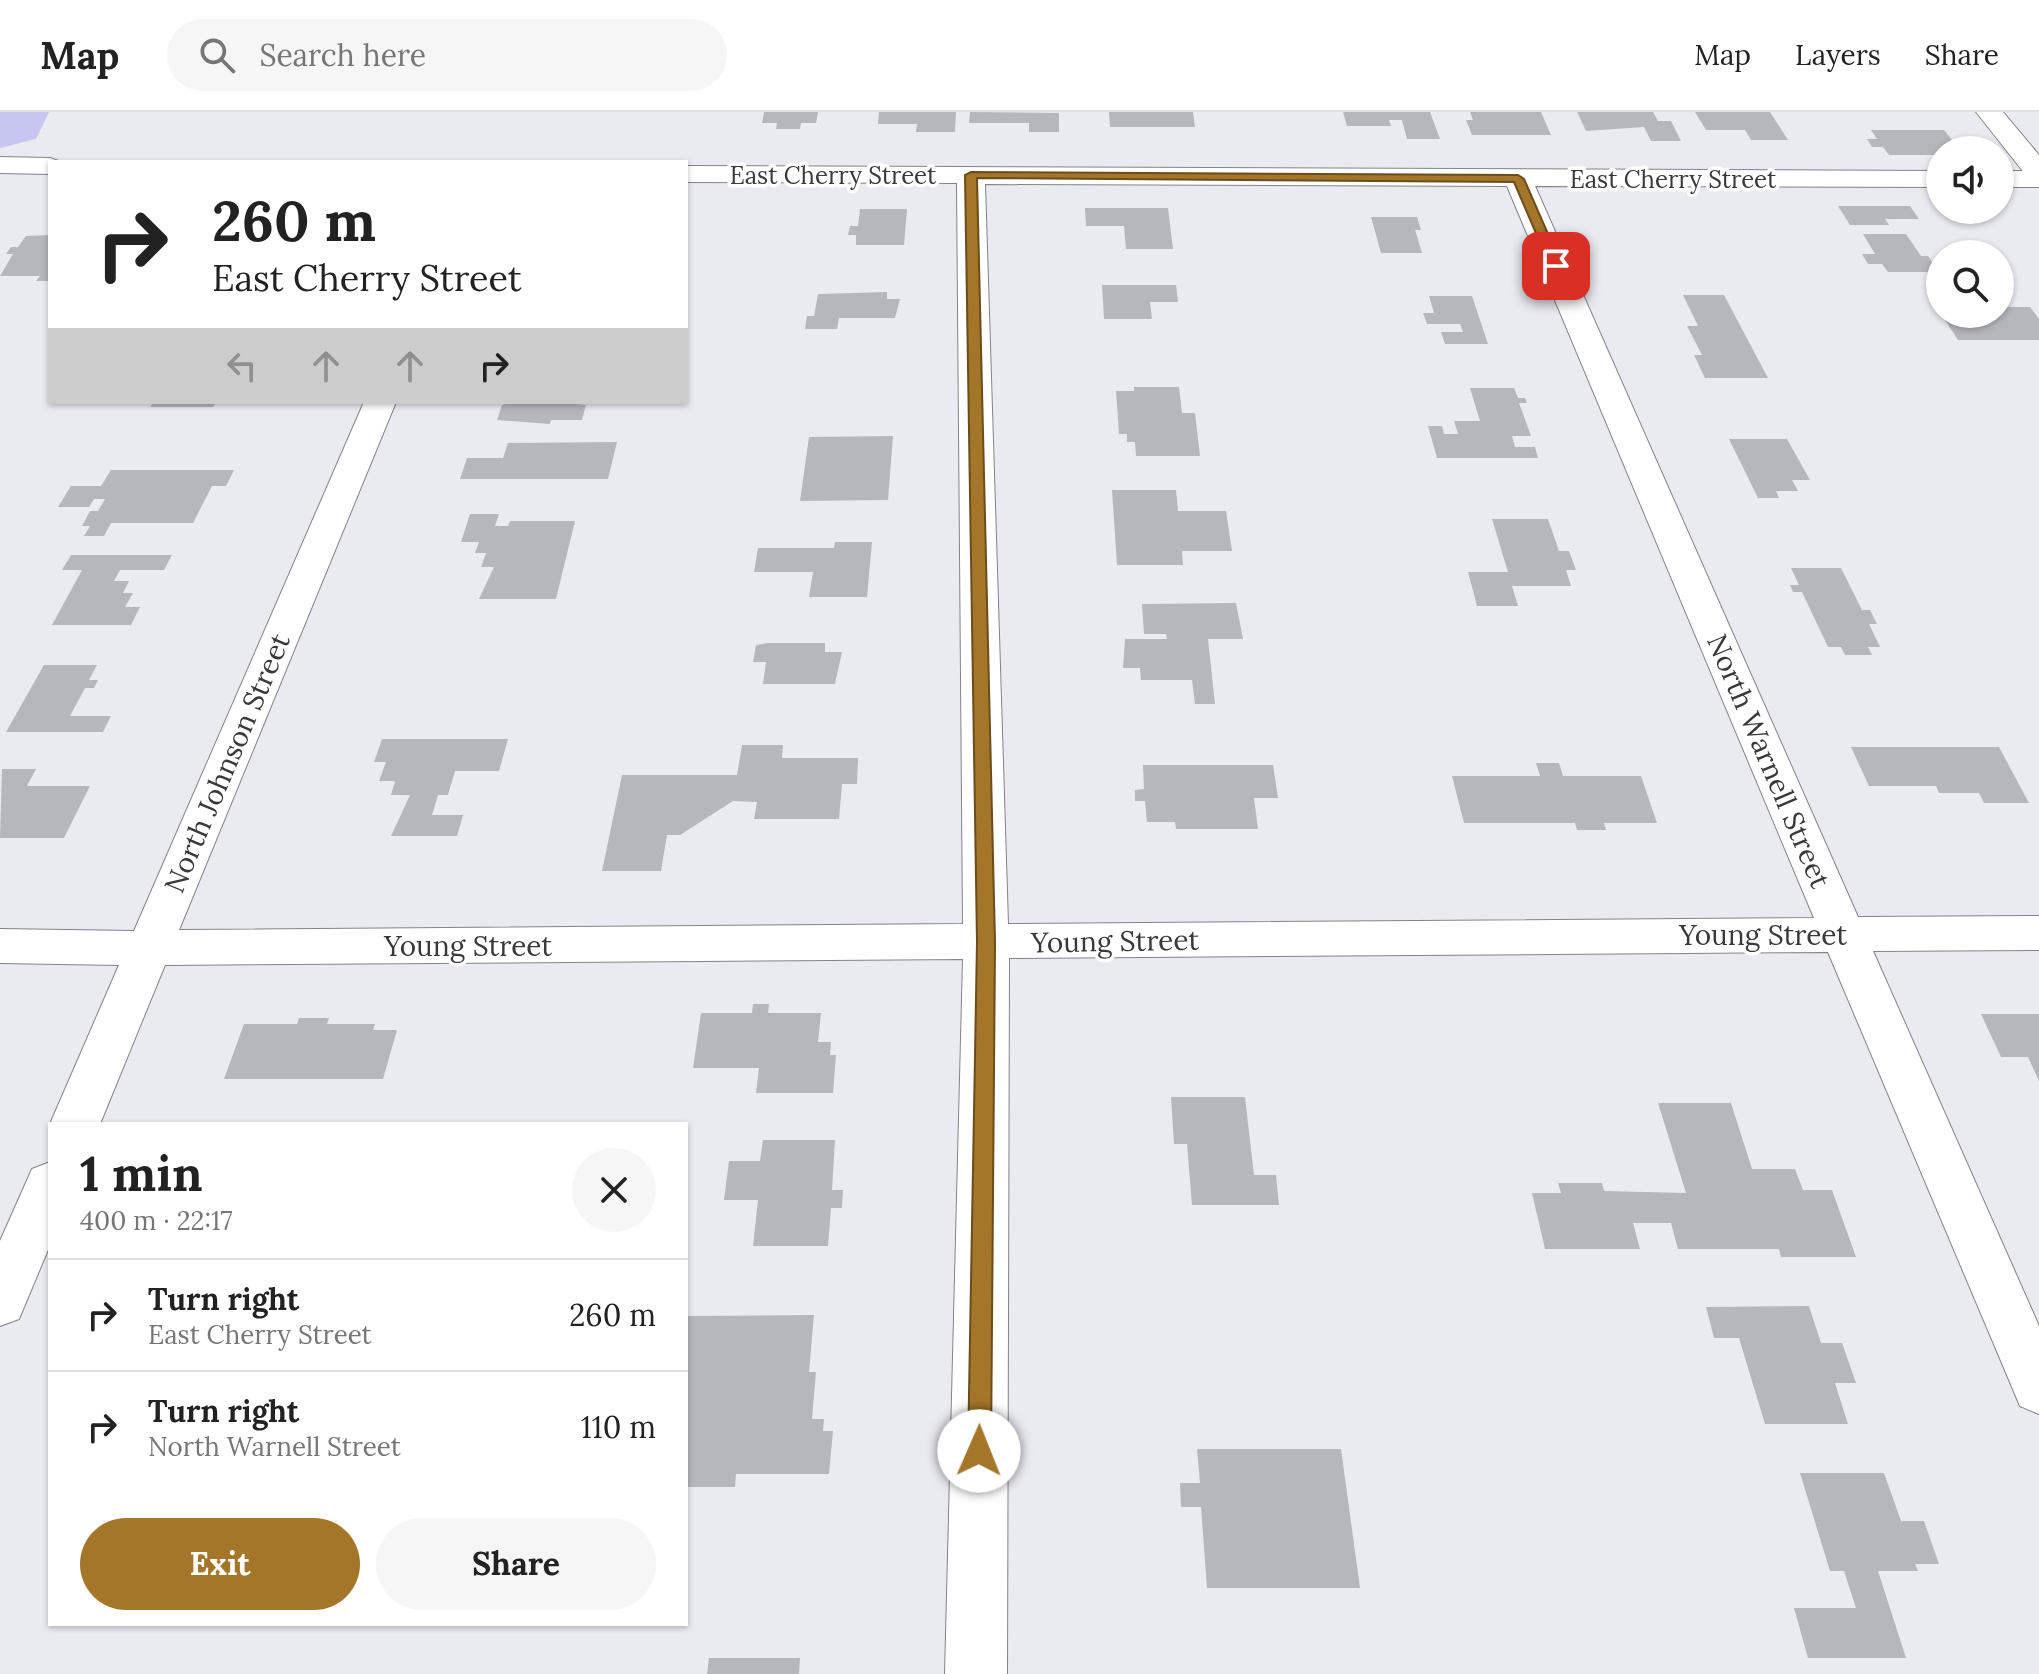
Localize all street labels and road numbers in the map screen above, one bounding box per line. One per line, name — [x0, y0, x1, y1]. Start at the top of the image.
street label: East Cherry Street — [730, 160, 937, 191]
street label: East Cherry Street — [1570, 164, 1777, 195]
street label: North Johnson Street — [156, 628, 298, 898]
street label: North Warnell Street — [1699, 629, 1839, 893]
street label: Young Street — [1678, 917, 1847, 953]
street label: Young Street — [1030, 922, 1200, 960]
street label: Young Street — [383, 928, 552, 964]

